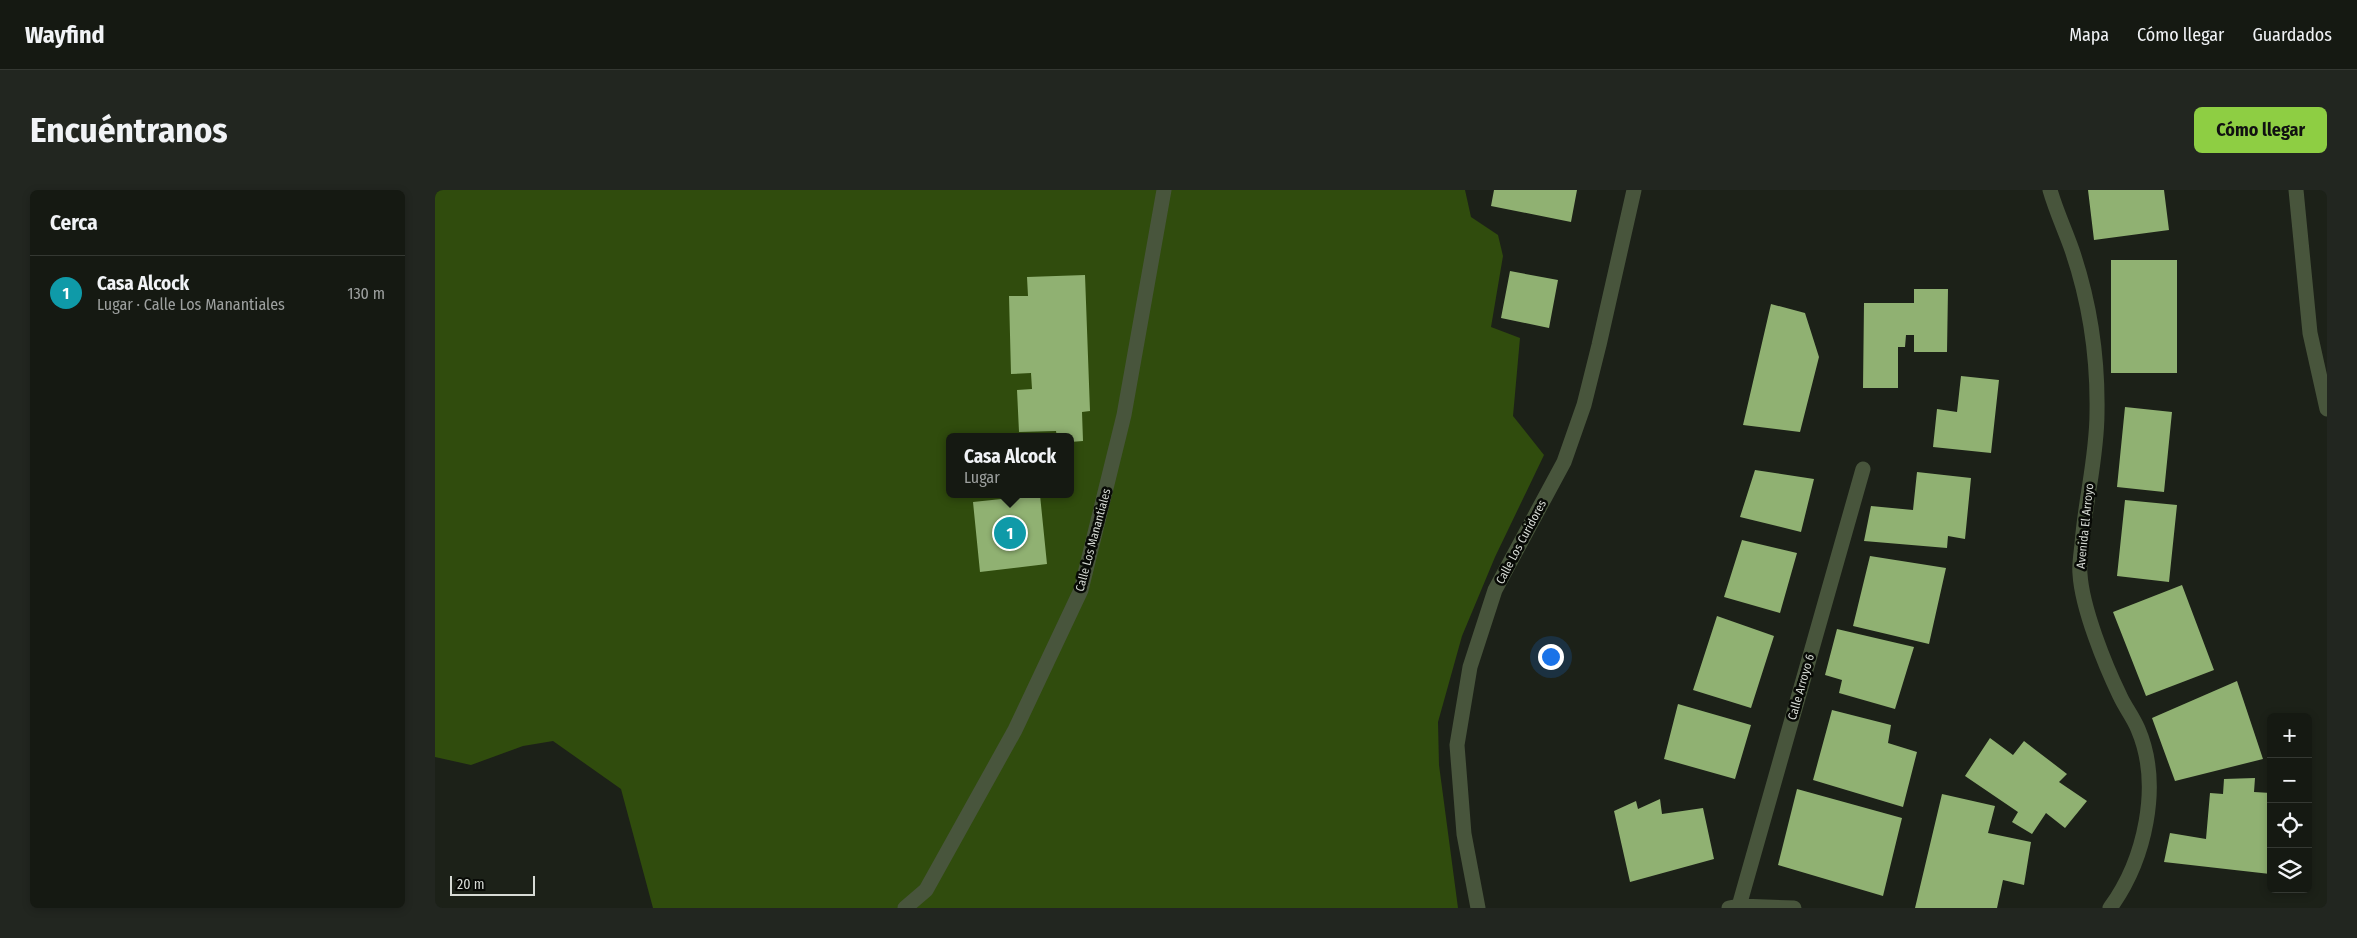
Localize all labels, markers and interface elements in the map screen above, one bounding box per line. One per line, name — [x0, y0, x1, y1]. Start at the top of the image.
text: Wayfind — [25, 21, 105, 49]
text: Mapa — [2069, 24, 2109, 46]
text: Cómo llegar — [2137, 24, 2224, 46]
text: Guardados — [2252, 24, 2332, 46]
button: Cómo llegar — [2194, 107, 2327, 153]
text: Encuéntranos — [30, 109, 228, 151]
text: Cerca — [50, 210, 98, 236]
text: Casa Alcock — [97, 272, 189, 295]
text: 1 — [63, 284, 69, 303]
text: 130 m — [347, 284, 385, 303]
text: Lugar · Calle Los Manantiales — [97, 295, 285, 314]
popup — [946, 433, 1074, 498]
text: Casa Alcock — [964, 445, 1056, 468]
text: Lugar — [964, 468, 1000, 487]
street label: Avenida El Arroyo — [2074, 483, 2096, 569]
street label: Calle Los Manantiales — [1073, 487, 1113, 593]
street label: Calle Los Curidores — [1493, 498, 1549, 586]
pin: 1 — [994, 514, 1026, 552]
your location — [1538, 644, 1564, 670]
street label: Calle Arroyo 6 — [1785, 652, 1817, 721]
map controls — [2267, 713, 2312, 893]
button: + — [2267, 713, 2312, 758]
button: − — [2267, 758, 2312, 803]
button: locate — [2267, 803, 2312, 848]
button: layers — [2267, 848, 2312, 893]
scale bar — [450, 873, 535, 896]
text: 20 m — [457, 876, 485, 893]

